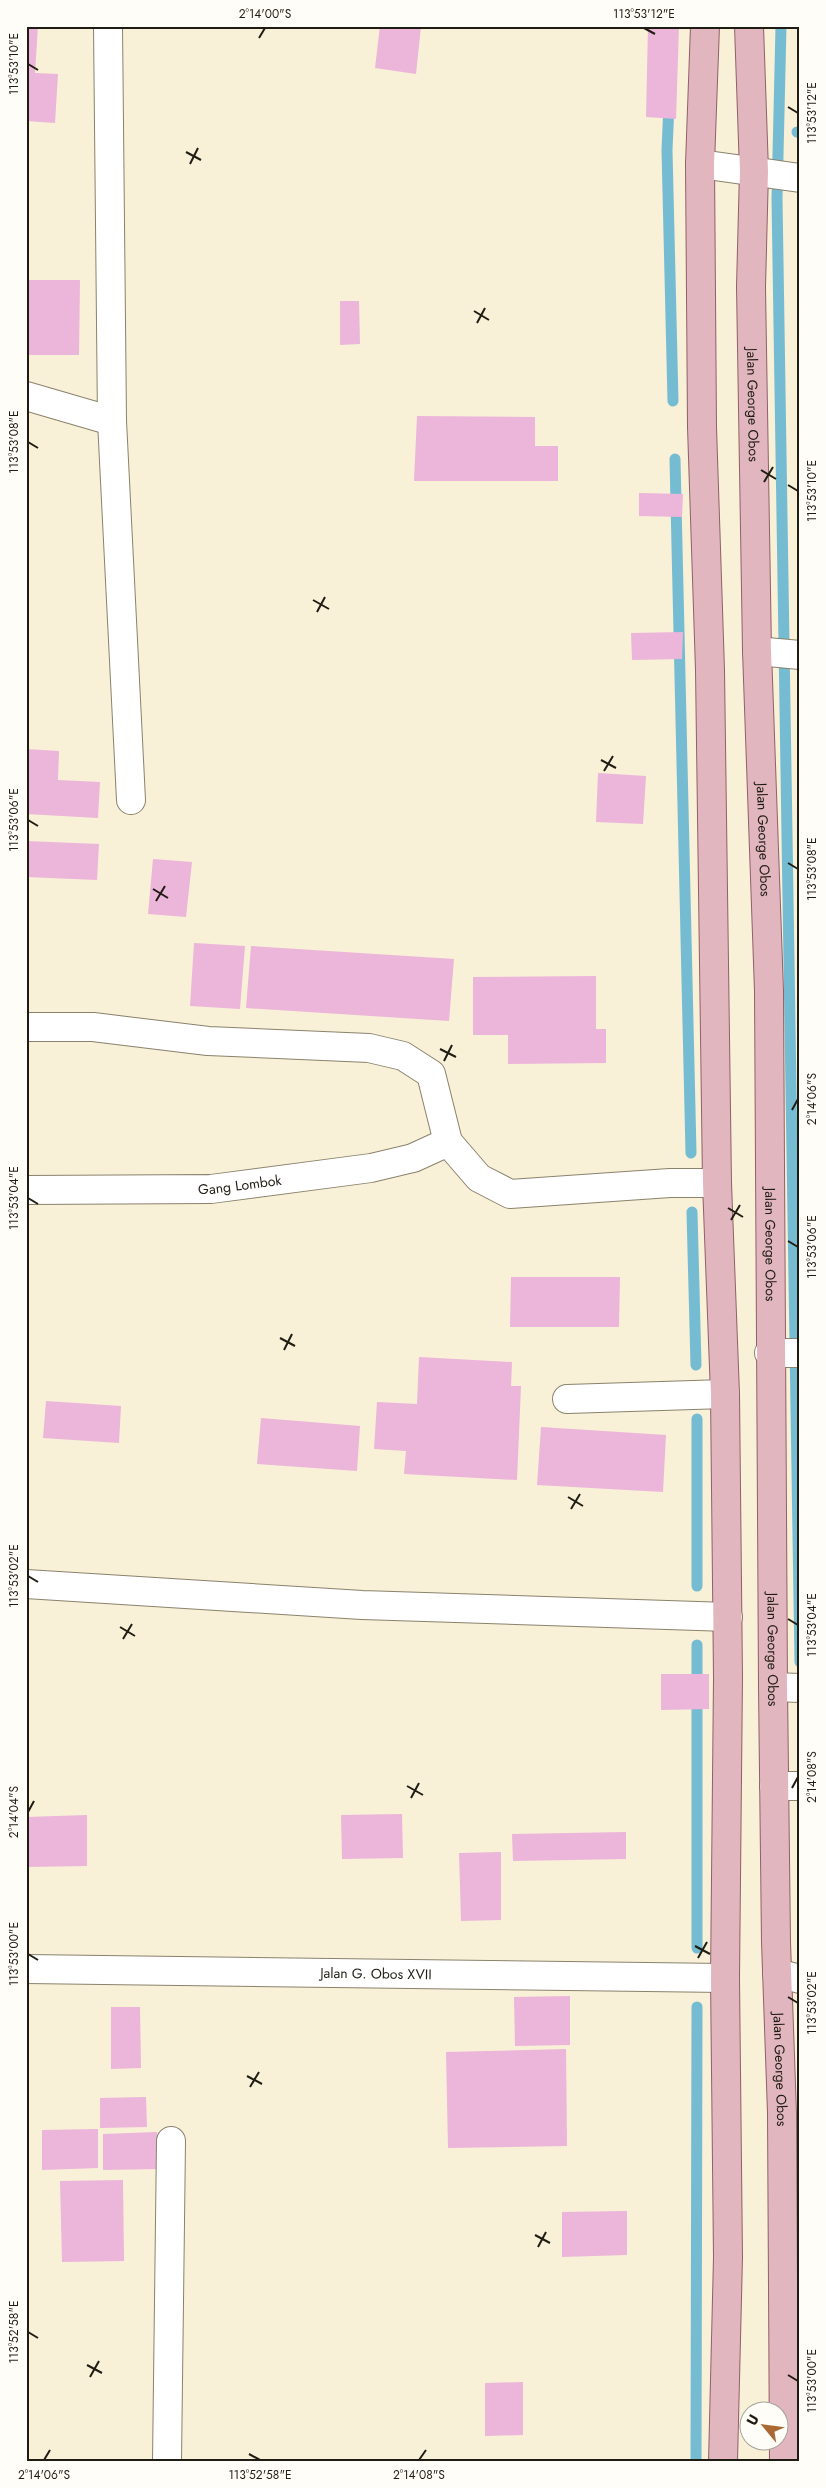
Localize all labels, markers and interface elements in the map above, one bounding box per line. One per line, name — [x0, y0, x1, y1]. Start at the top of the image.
text: 2°14'00"S — [239, 5, 292, 23]
text: 113°53'12"E — [613, 5, 675, 23]
text: 113°53'10"E — [5, 33, 23, 95]
text: 113°53'12"E — [803, 82, 821, 144]
street label: Jalan George Obos — [742, 346, 764, 462]
text: 113°53'08"E — [5, 410, 23, 474]
text: 113°53'10"E — [803, 460, 821, 522]
street label: Jalan George Obos — [752, 781, 776, 897]
text: 113°53'06"E — [5, 788, 23, 852]
text: 113°53'08"E — [803, 837, 821, 901]
text: 2°14'06"S — [803, 1072, 821, 1125]
text: 113°53'04"E — [5, 1166, 23, 1230]
street label: Gang Lombok — [198, 1170, 283, 1199]
street label: Jalan George Obos — [760, 1186, 781, 1302]
text: 113°53'06"E — [803, 1215, 821, 1279]
text: 113°53'02"E — [5, 1544, 23, 1608]
street label: Jalan George Obos — [762, 1591, 783, 1707]
text: 113°53'04"E — [803, 1593, 821, 1657]
text: 2°14'08"S — [803, 1751, 821, 1803]
text: 2°14'04"S — [5, 1785, 23, 1838]
text: 113°53'00"E — [5, 1922, 23, 1986]
street label: Jalan G. Obos XVII — [318, 1963, 432, 1984]
text: 113°53'02"E — [803, 1971, 821, 2035]
street label: Jalan George Obos — [768, 2010, 792, 2127]
text: 113°52'58"E — [5, 2300, 23, 2364]
text: 113°53'00"E — [803, 2349, 821, 2413]
north arrow — [738, 2400, 788, 2450]
text: U — [742, 2411, 764, 2429]
text: 2°14'06"S — [18, 2466, 71, 2484]
text: 113°52'58"E — [228, 2466, 292, 2484]
text: 2°14'08"S — [393, 2466, 445, 2484]

